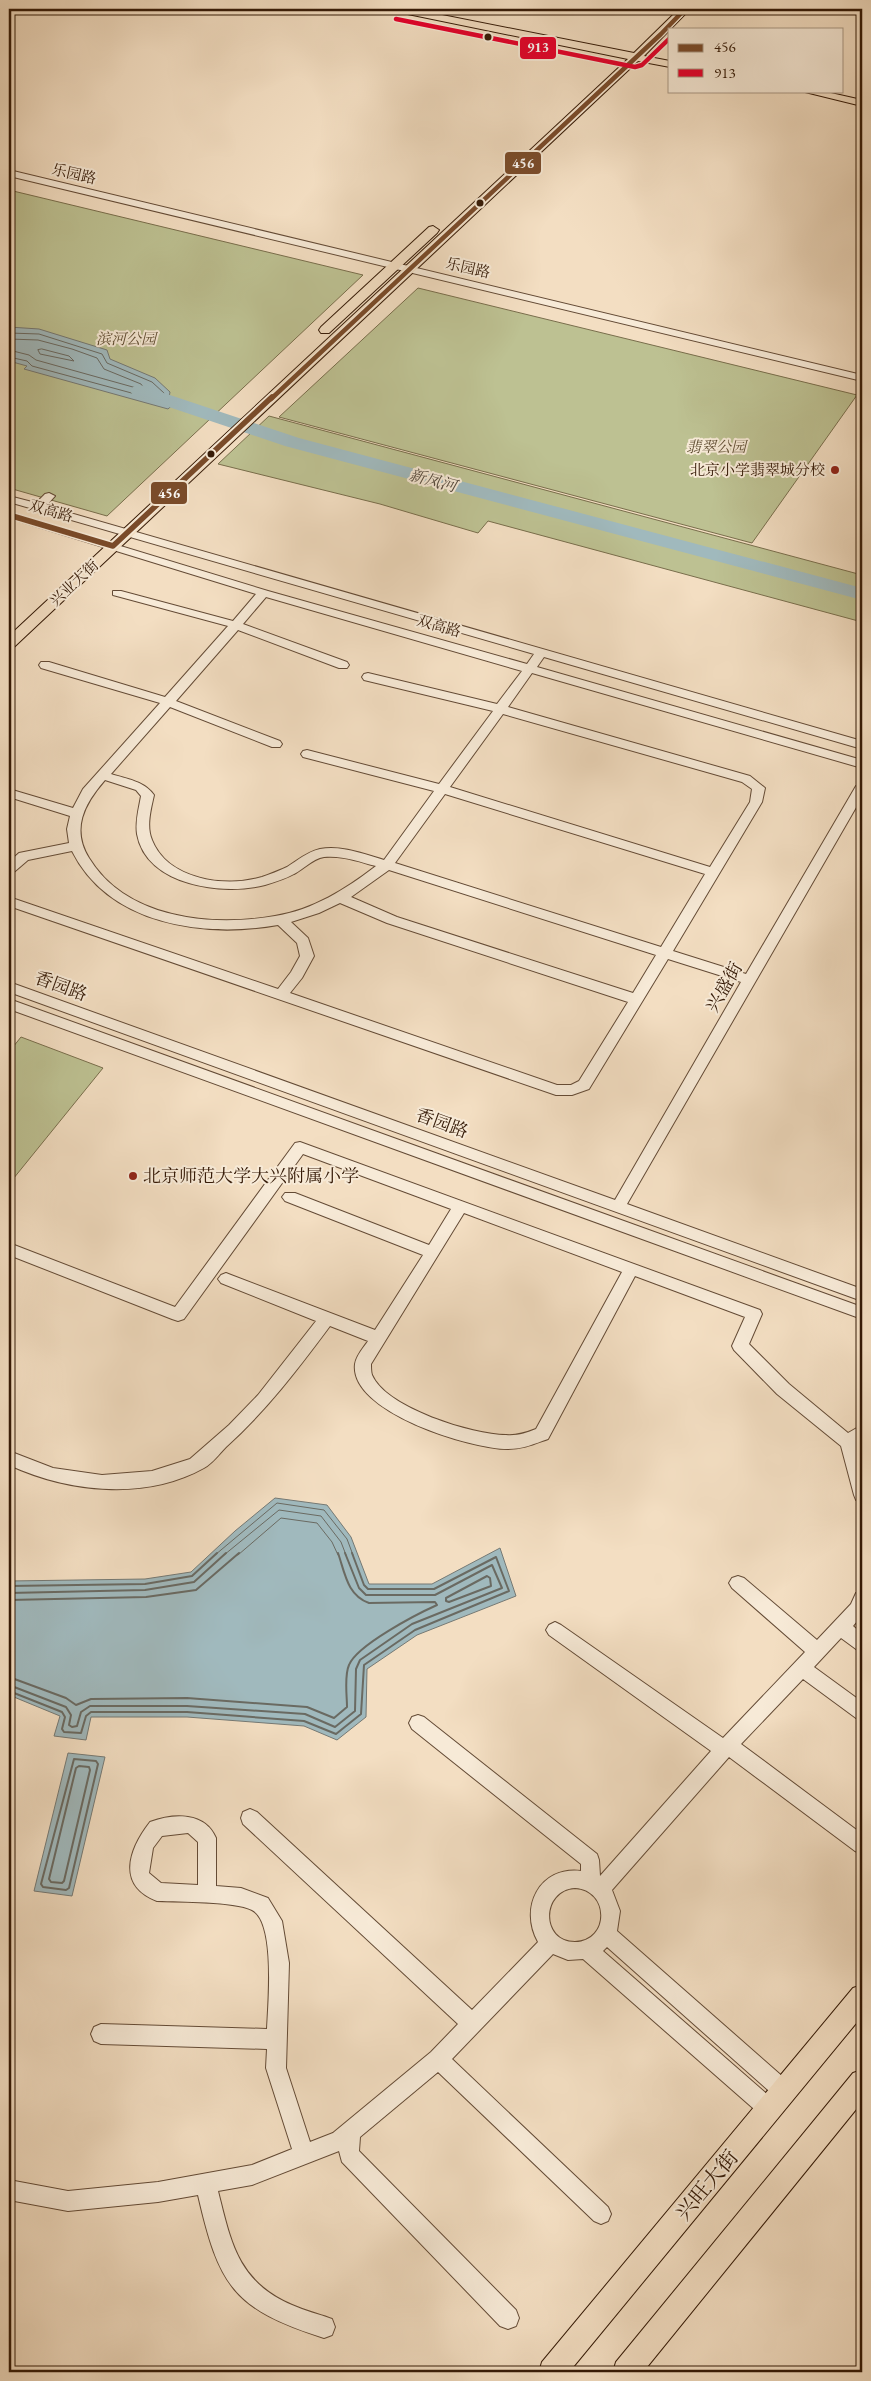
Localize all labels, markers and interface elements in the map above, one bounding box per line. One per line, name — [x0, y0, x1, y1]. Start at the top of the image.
legend — [668, 28, 844, 92]
unlabelled marker — [483, 32, 493, 42]
line badge: 913 — [519, 36, 557, 60]
text: 456 — [714, 37, 736, 56]
text: 913 — [527, 38, 549, 56]
text: 913 — [714, 63, 736, 82]
line badge: 456 — [504, 151, 542, 175]
text: 456 — [512, 154, 535, 172]
street label: 乐园路 — [50, 159, 98, 188]
unlabelled marker — [475, 198, 485, 208]
street label: 乐园路 — [444, 253, 492, 282]
park label: 滨河公园 — [96, 329, 158, 348]
park label: 翡翠公园 — [686, 437, 748, 456]
unlabelled marker — [206, 449, 216, 459]
place label: 北京小学翡翠城分校 — [690, 460, 825, 479]
water label: 新凤河 — [407, 464, 462, 498]
marker: 北京小学翡翠城分校 — [829, 464, 841, 476]
line badge: 456 — [150, 481, 188, 505]
text: 456 — [158, 484, 181, 502]
street label: 双高路 — [27, 495, 75, 526]
street label: 兴业大街 — [45, 555, 102, 610]
street label: 双高路 — [415, 610, 463, 641]
street label: 兴盛街 — [700, 958, 747, 1016]
street label: 香园路 — [32, 965, 90, 1006]
street label: 香园路 — [413, 1102, 471, 1143]
place label: 北京师范大学大兴附属小学 — [143, 1164, 359, 1187]
marker: 北京师范大学大兴附属小学 — [127, 1170, 139, 1182]
street label: 兴旺大街 — [669, 2144, 744, 2226]

